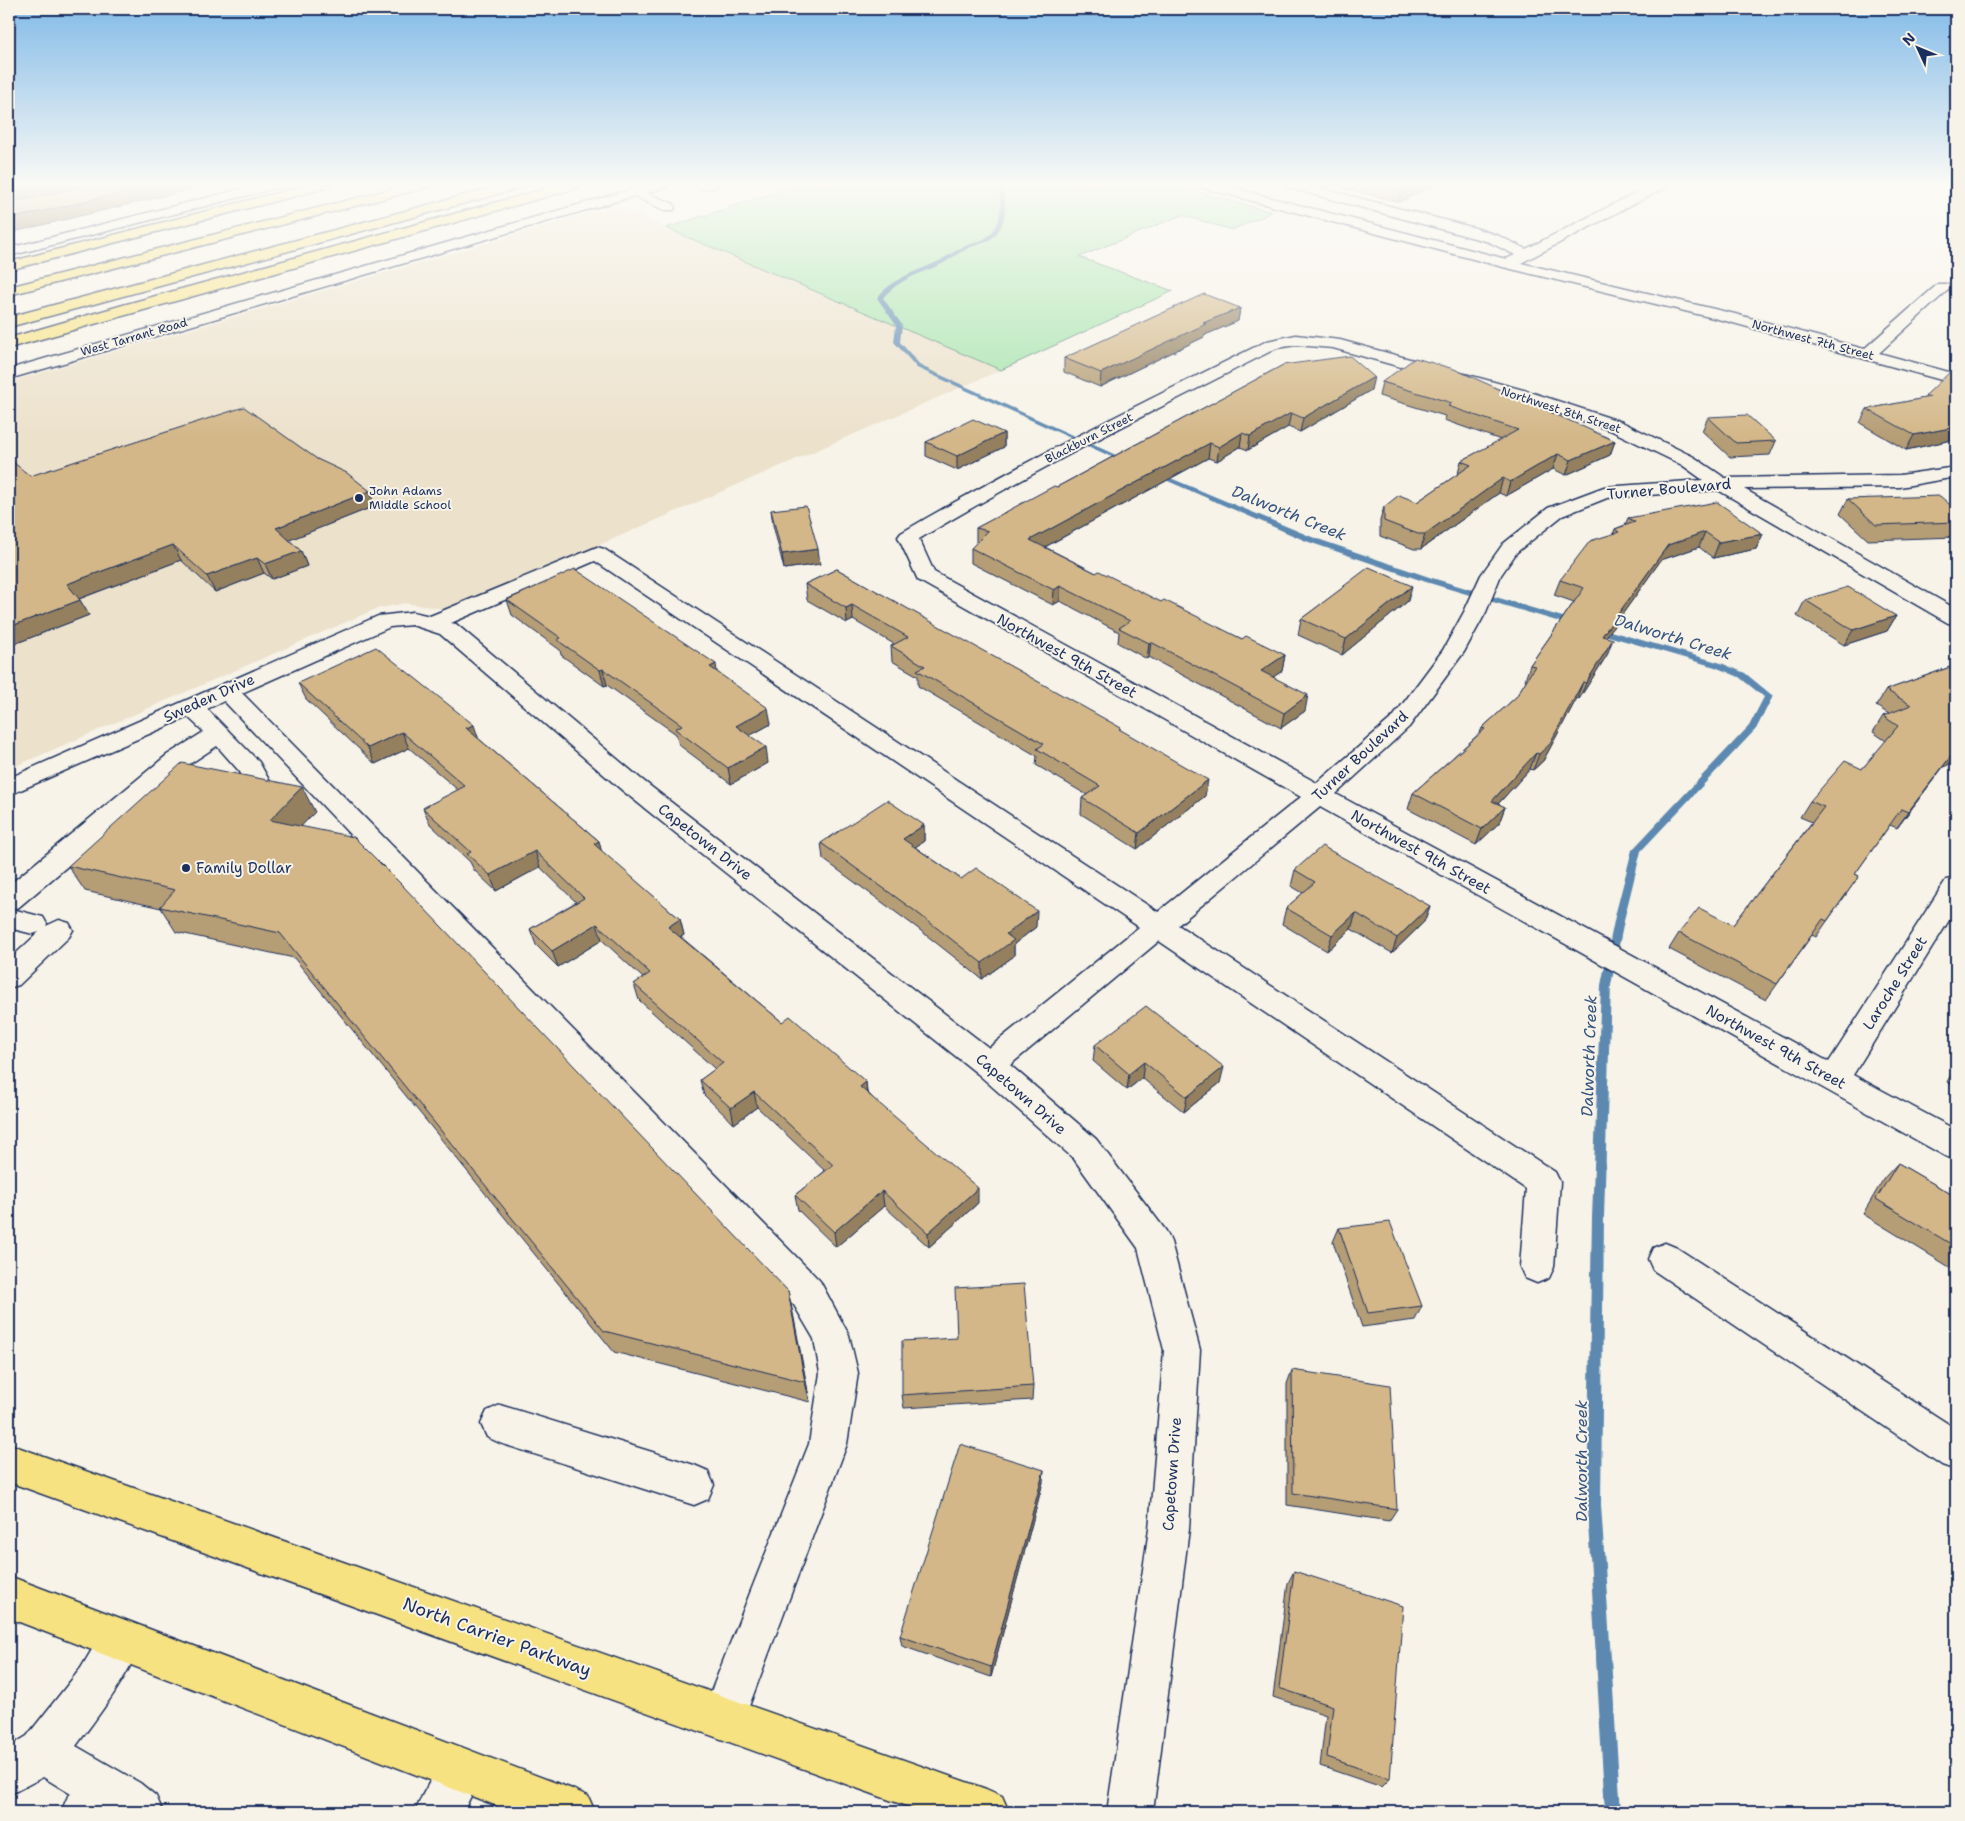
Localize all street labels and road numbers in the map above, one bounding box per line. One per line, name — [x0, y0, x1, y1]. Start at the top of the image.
street label: West Tarrant Road — [79, 314, 190, 360]
street label: Northwest 7th Street — [1750, 316, 1876, 364]
street label: Northwest 8th Street — [1499, 383, 1623, 437]
street label: Blackburn Street — [1042, 409, 1136, 467]
street label: Turner Boulevard — [1606, 474, 1732, 504]
street label: Northwest 9th Street — [993, 609, 1141, 703]
street label: Sweden Drive — [160, 669, 258, 727]
street label: Turner Boulevard — [1308, 706, 1413, 806]
street label: Capetown Drive — [654, 799, 756, 885]
street label: Northwest 9th Street — [1347, 805, 1495, 899]
street label: Laroche Street — [1858, 932, 1932, 1034]
street label: Northwest 9th Street — [1702, 1000, 1850, 1094]
street label: Capetown Drive — [971, 1049, 1071, 1139]
street label: Capetown Drive — [1158, 1416, 1186, 1532]
street label: North Carrier Parkway — [399, 1592, 595, 1682]

